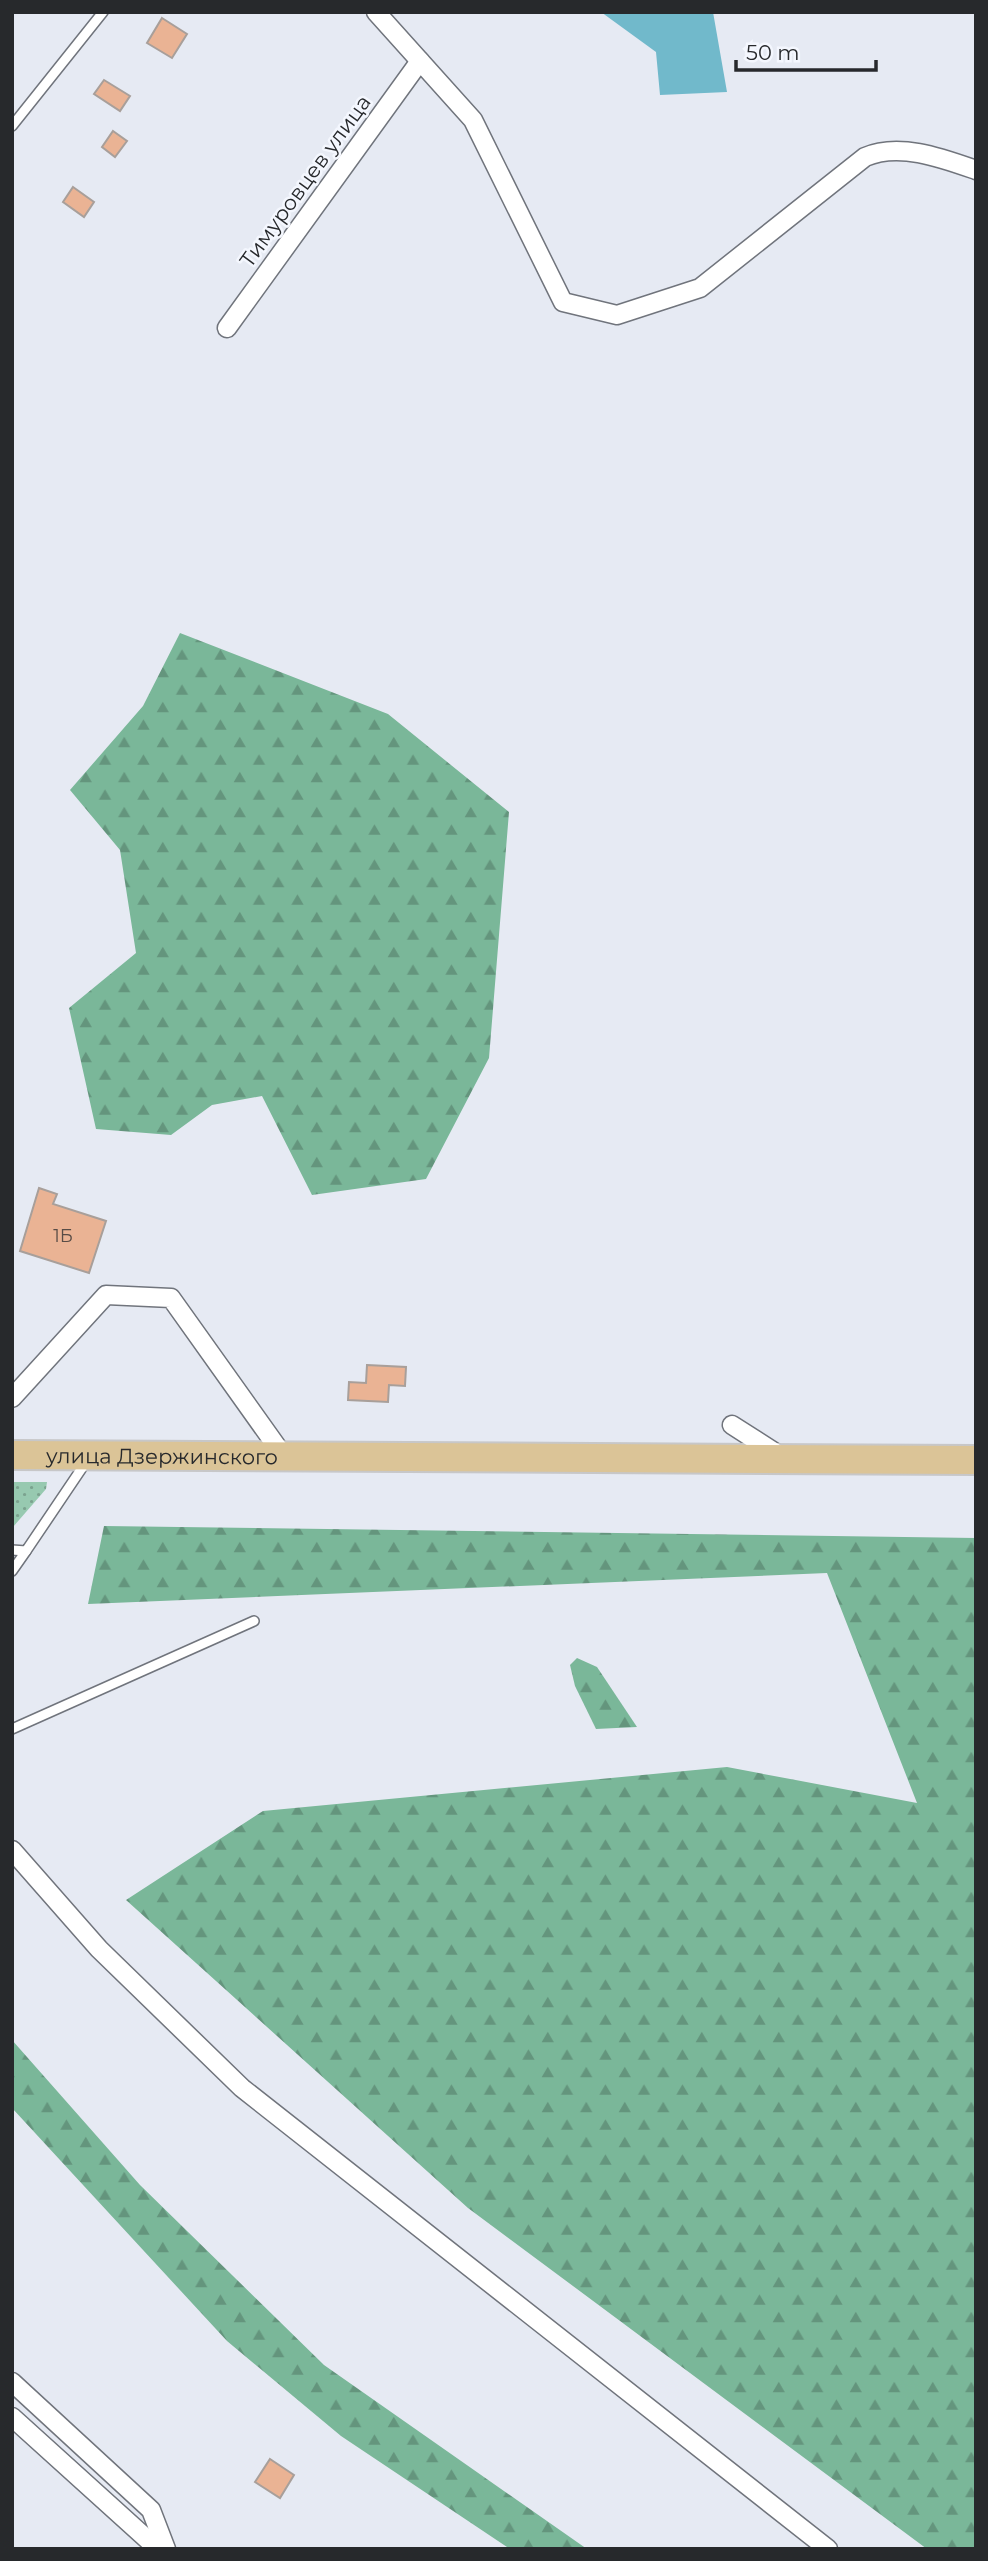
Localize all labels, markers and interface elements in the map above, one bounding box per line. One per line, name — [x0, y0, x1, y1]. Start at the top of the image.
scale bar — [736, 28, 876, 72]
text: 50 m — [746, 40, 800, 65]
street label: Тимуровцев улица — [234, 90, 376, 272]
house number: 1Б — [53, 1225, 73, 1247]
street label: улица Дзержинского — [45, 1443, 278, 1469]

